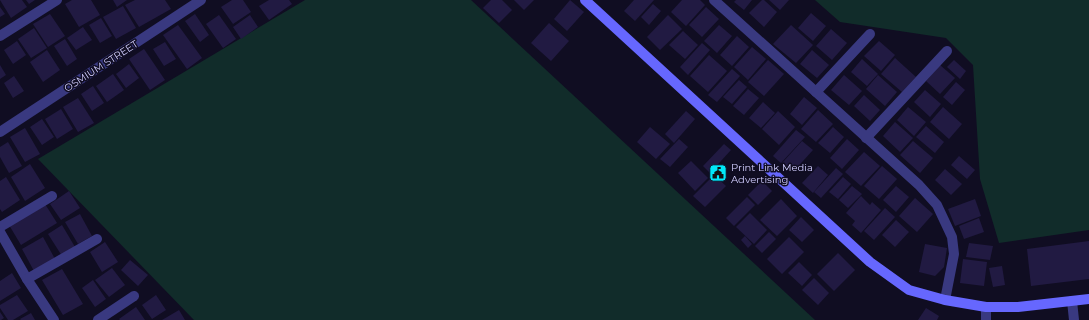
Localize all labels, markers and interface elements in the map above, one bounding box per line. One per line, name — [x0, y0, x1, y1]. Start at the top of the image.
street label: OSMIUM STREET — [62, 37, 141, 95]
place label: Print Link Media Advertising — [731, 161, 813, 186]
public building icon: Print Link Media Advertising — [708, 163, 728, 183]

